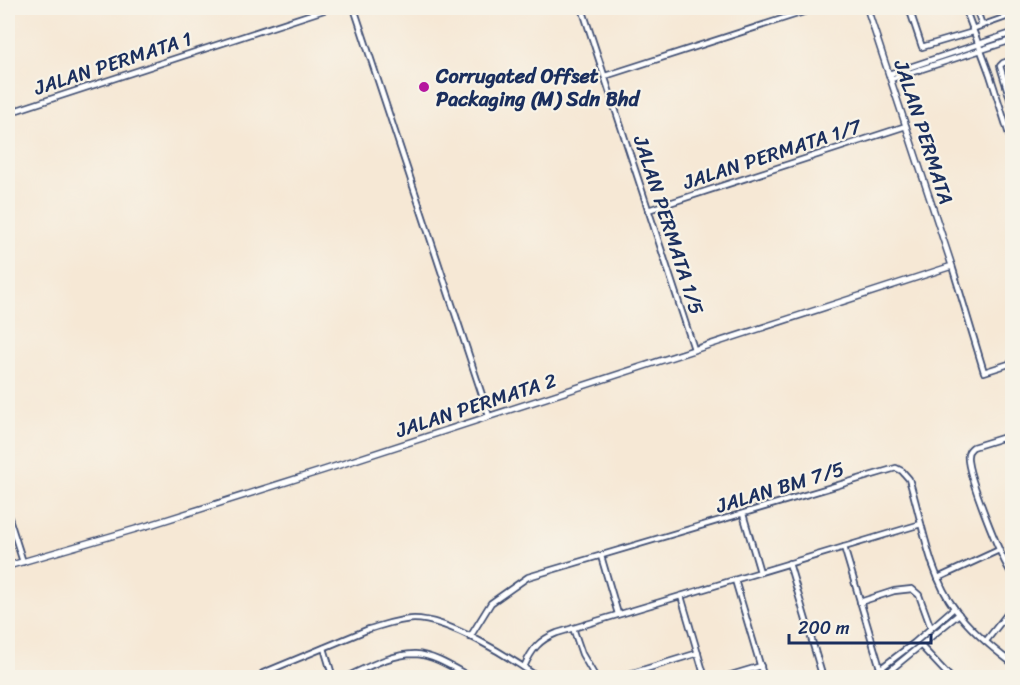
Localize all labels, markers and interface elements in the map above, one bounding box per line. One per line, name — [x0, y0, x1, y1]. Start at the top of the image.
street label: JALAN PERMATA 1 — [29, 21, 197, 106]
street label: JALAN PERMATA — [883, 54, 963, 209]
place label: Corrugated Offset Packaging (M) Sdn Bhd — [435, 59, 642, 117]
marker: Corrugated Offset Packaging (M) Sdn Bhd — [417, 80, 431, 94]
street label: JALAN PERMATA 1/7 — [678, 109, 867, 200]
street label: JALAN PERMATA 1/5 — [623, 130, 714, 319]
street label: JALAN PERMATA 2 — [390, 363, 561, 448]
street label: JALAN BM 7/5 — [711, 451, 849, 524]
scale bar — [789, 607, 932, 645]
text: 200 m — [798, 612, 850, 644]

